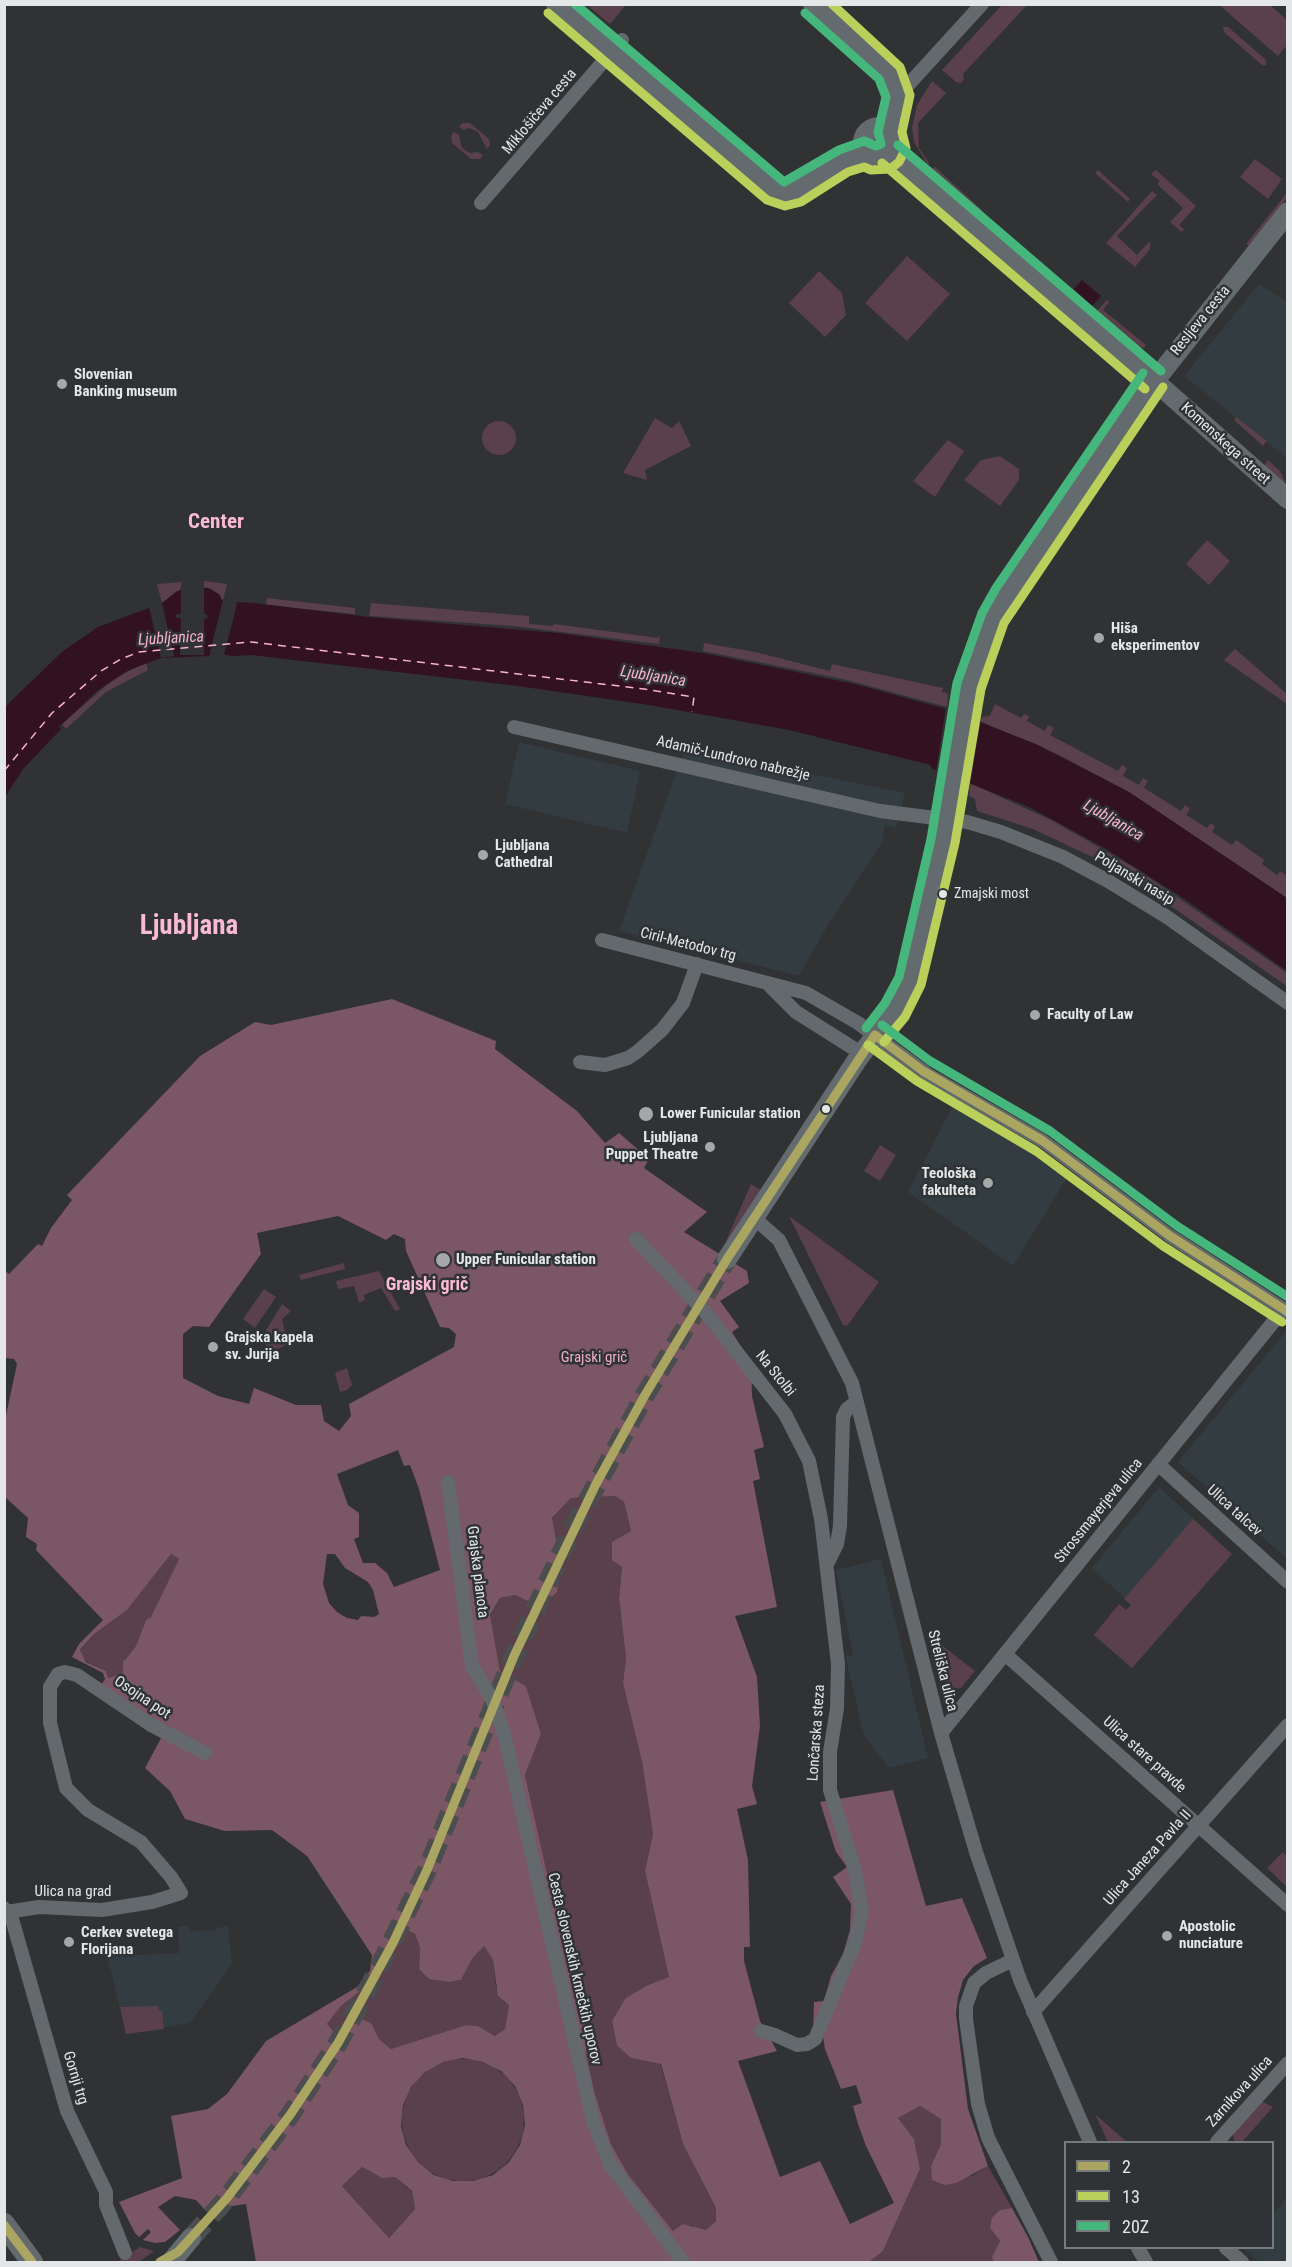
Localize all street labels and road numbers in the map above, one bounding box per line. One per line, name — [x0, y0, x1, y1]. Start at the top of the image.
street label: Miklošičeva cesta — [499, 66, 581, 158]
street label: Resljeva cesta — [1167, 282, 1235, 360]
street label: Komenskega street — [1177, 399, 1273, 489]
street label: Adamič-Lundrovo nabrežje — [655, 733, 811, 785]
street label: Poljanski nasip — [1091, 848, 1177, 910]
street label: Ciril-Metodov trg — [638, 924, 738, 966]
street label: Na Stolbi — [751, 1347, 799, 1401]
street label: Strossmayerjeva ulica — [1051, 1455, 1147, 1567]
street label: Ulica talcev — [1203, 1481, 1265, 1541]
street label: Grajska planota — [462, 1525, 492, 1619]
street label: Streliška ulica — [923, 1629, 961, 1713]
street label: Osojna pot — [110, 1673, 174, 1723]
street label: Lončarska steza — [805, 1684, 829, 1782]
street label: Ulica stare pravde — [1099, 1713, 1189, 1797]
street label: Ulica Janeza Pavla II — [1100, 1807, 1196, 1909]
street label: Cesta slovenskih kmečkih uporov — [543, 1871, 605, 2067]
street label: Ulica na grad — [34, 1883, 112, 1901]
street label: Gornji trg — [58, 2049, 92, 2107]
street label: Zarnikova ulica — [1203, 2053, 1277, 2131]

